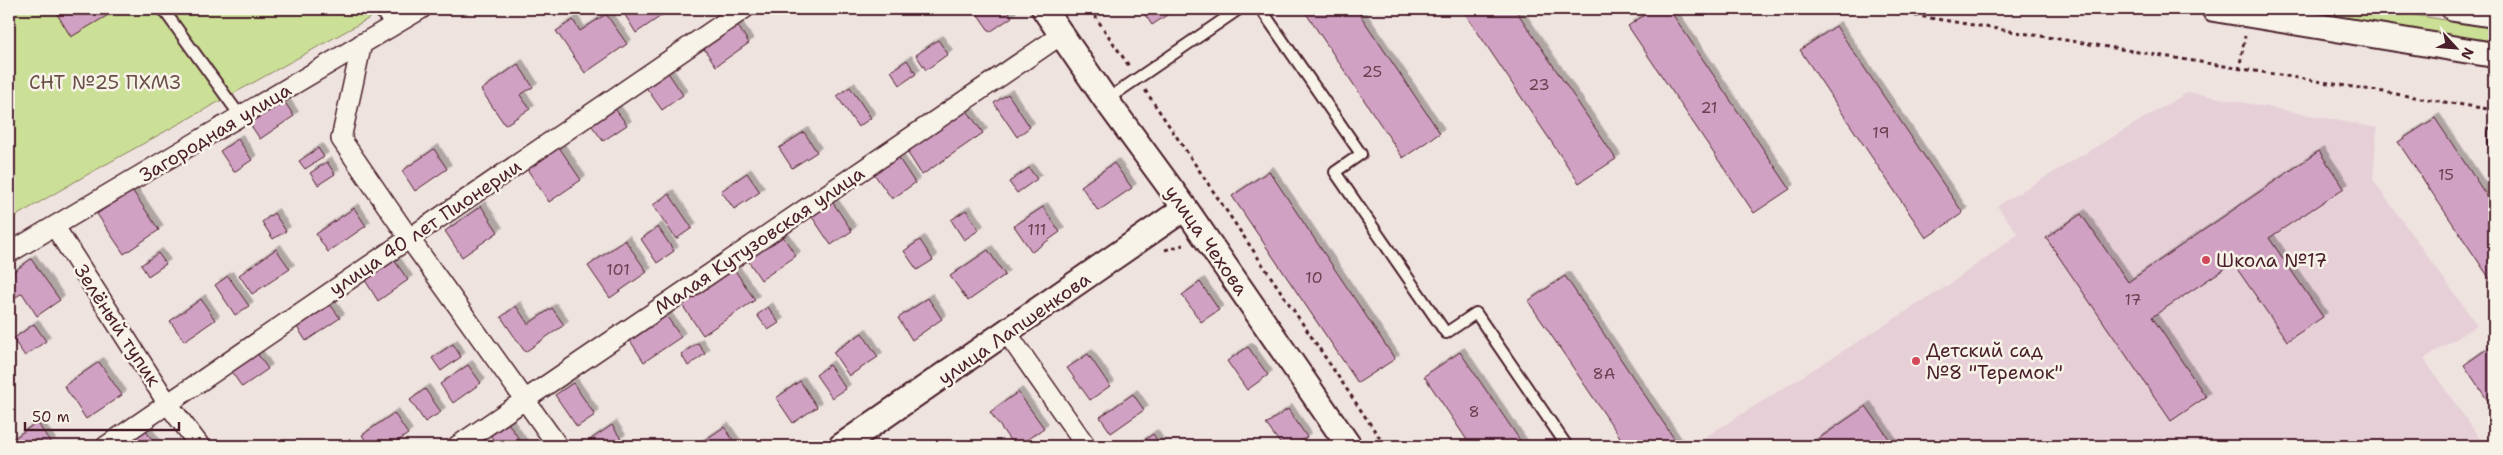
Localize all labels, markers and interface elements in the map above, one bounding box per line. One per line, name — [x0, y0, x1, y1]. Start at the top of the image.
north arrow — [2430, 22, 2480, 72]
text: N — [2457, 45, 2478, 63]
house number: 25 — [1362, 61, 1382, 82]
park label: СНТ №25 ПХМЗ — [29, 70, 181, 95]
house number: 23 — [1528, 74, 1550, 95]
street label: Загородная улица — [135, 77, 296, 188]
house number: 21 — [1700, 97, 1718, 118]
house number: 19 — [1872, 122, 1890, 143]
street label: улица 40 лет Пионерии — [324, 154, 526, 301]
street label: Малая Кутузовская улица — [649, 160, 869, 320]
house number: 15 — [2438, 164, 2454, 185]
street label: улица Чехова — [1159, 180, 1254, 300]
house number: 111 — [1028, 219, 1046, 240]
place label: Школа №17 — [2216, 248, 2327, 273]
marker: Школа №17 — [2200, 254, 2212, 266]
street label: Зелёный тупик — [69, 259, 166, 391]
house number: 101 — [606, 259, 630, 280]
street label: улица Лапшенкова — [933, 266, 1096, 390]
house number: 10 — [1305, 267, 1323, 288]
house number: 17 — [2124, 289, 2142, 310]
place label: Детский сад №8 "Теремок" — [1926, 338, 2063, 385]
marker: Детский сад №8 "Теремок" — [1910, 355, 1922, 367]
house number: 8А — [1593, 363, 1615, 384]
scale bar — [25, 400, 179, 432]
house number: 8 — [1468, 401, 1480, 422]
text: 50 m — [32, 407, 70, 427]

